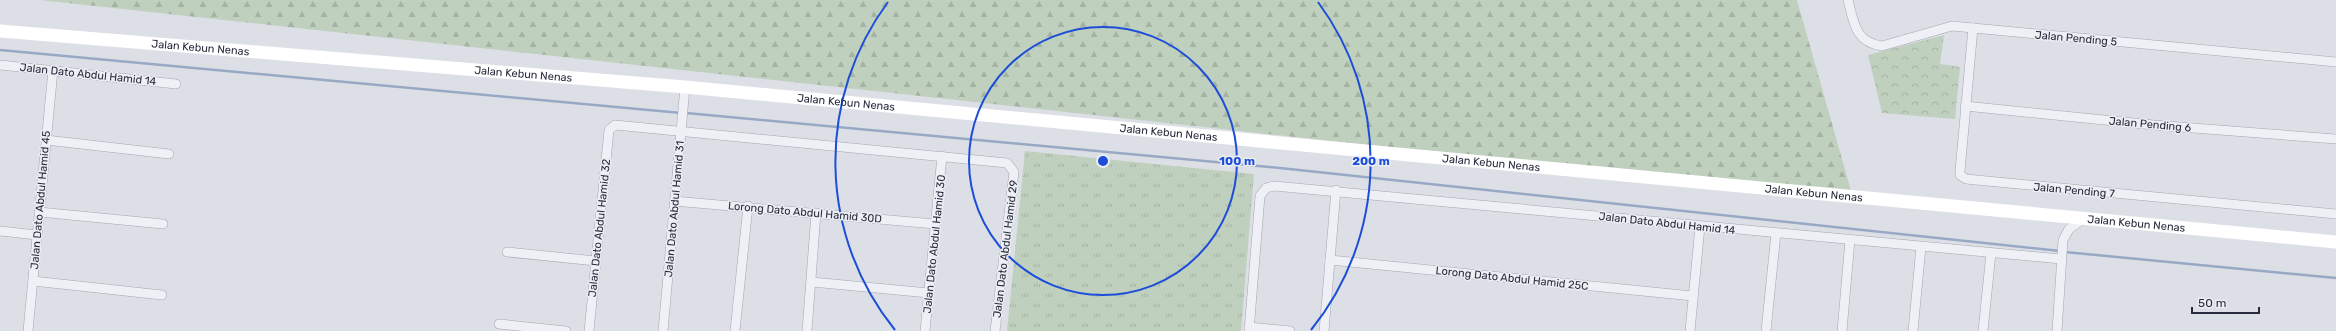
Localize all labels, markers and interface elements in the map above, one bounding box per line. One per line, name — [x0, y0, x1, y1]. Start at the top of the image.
street label: Jalan Pending 5 — [2034, 28, 2118, 49]
street label: Jalan Kebun Nenas — [151, 37, 250, 58]
street label: Jalan Dato Abdul Hamid 14 — [19, 61, 157, 88]
street label: Jalan Kebun Nenas — [474, 64, 573, 85]
street label: Jalan Kebun Nenas — [796, 92, 896, 114]
street label: Jalan Pending 6 — [2108, 114, 2192, 135]
street label: Jalan Kebun Nenas — [1119, 122, 1218, 144]
street label: Jalan Dato Abdul Hamid 45 — [28, 130, 53, 270]
street label: Jalan Dato Abdul Hamid 31 — [662, 140, 687, 278]
street label: Jalan Kebun Nenas — [1442, 152, 1541, 174]
centre of rings — [1096, 154, 1110, 168]
text: 100 m — [1219, 154, 1255, 168]
text: 200 m — [1352, 154, 1390, 168]
street label: Jalan Dato Abdul Hamid 32 — [586, 158, 613, 298]
street label: Jalan Dato Abdul Hamid 30 — [921, 174, 948, 314]
street label: Jalan Dato Abdul Hamid 29 — [991, 179, 1020, 319]
street label: Jalan Pending 7 — [2033, 180, 2116, 201]
street label: Jalan Kebun Nenas — [1764, 182, 1864, 205]
street label: Lorong Dato Abdul Hamid 30D — [727, 199, 883, 226]
street label: Jalan Dato Abdul Hamid 14 — [1598, 210, 1736, 237]
street label: Jalan Kebun Nenas — [2087, 213, 2186, 235]
street label: Lorong Dato Abdul Hamid 25C — [1435, 264, 1589, 293]
scale bar — [2192, 289, 2259, 315]
text: 50 m — [2198, 296, 2226, 310]

